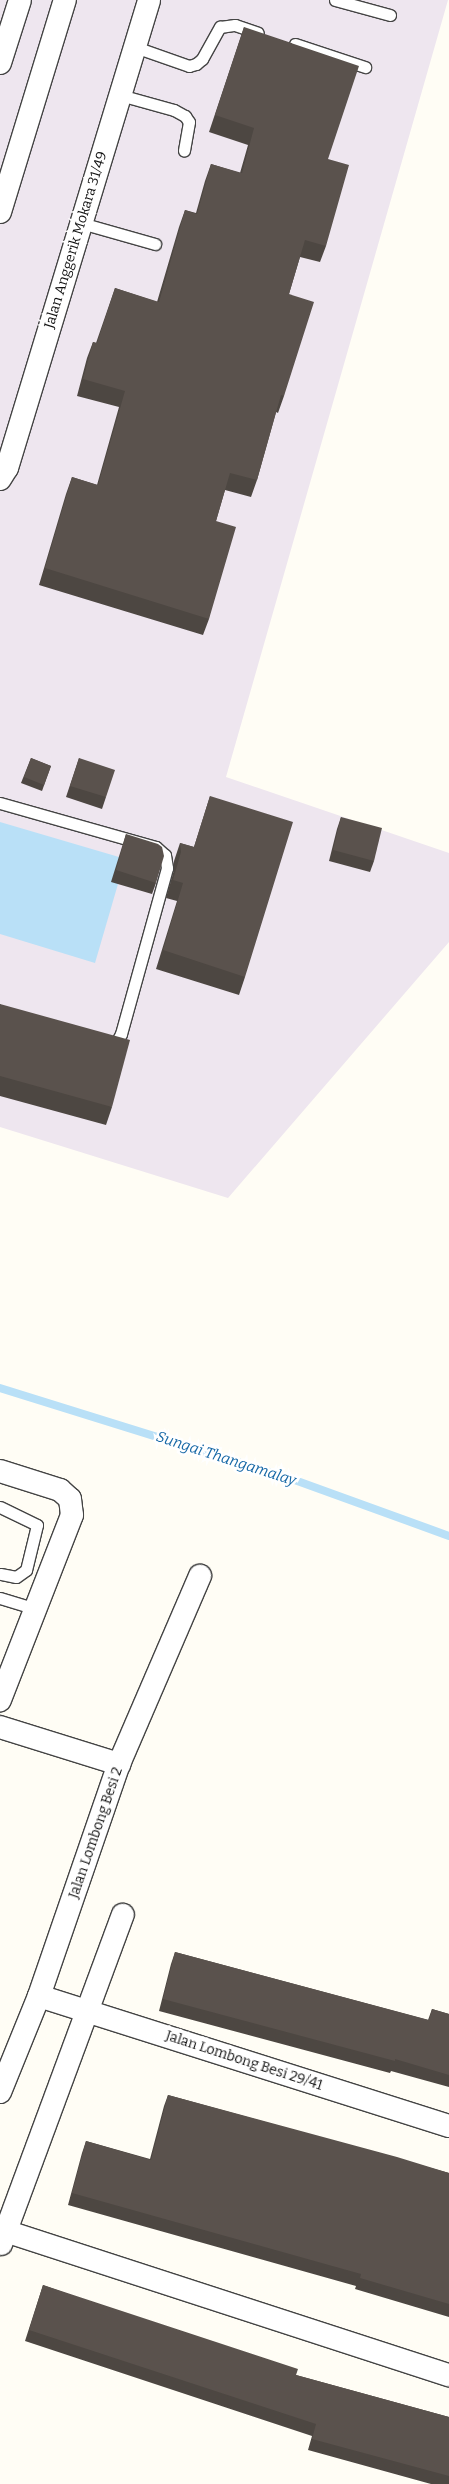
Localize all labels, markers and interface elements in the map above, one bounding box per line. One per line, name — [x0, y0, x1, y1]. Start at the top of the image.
street label: Jalan Anggerik Mokara 31/49 — [41, 150, 111, 330]
water label: Sungai Thangamalay — [154, 1428, 298, 1490]
street label: Jalan Lombong Besi 2 — [66, 1765, 126, 1901]
street label: Jalan Lombong Besi 29/41 — [163, 2028, 325, 2094]

